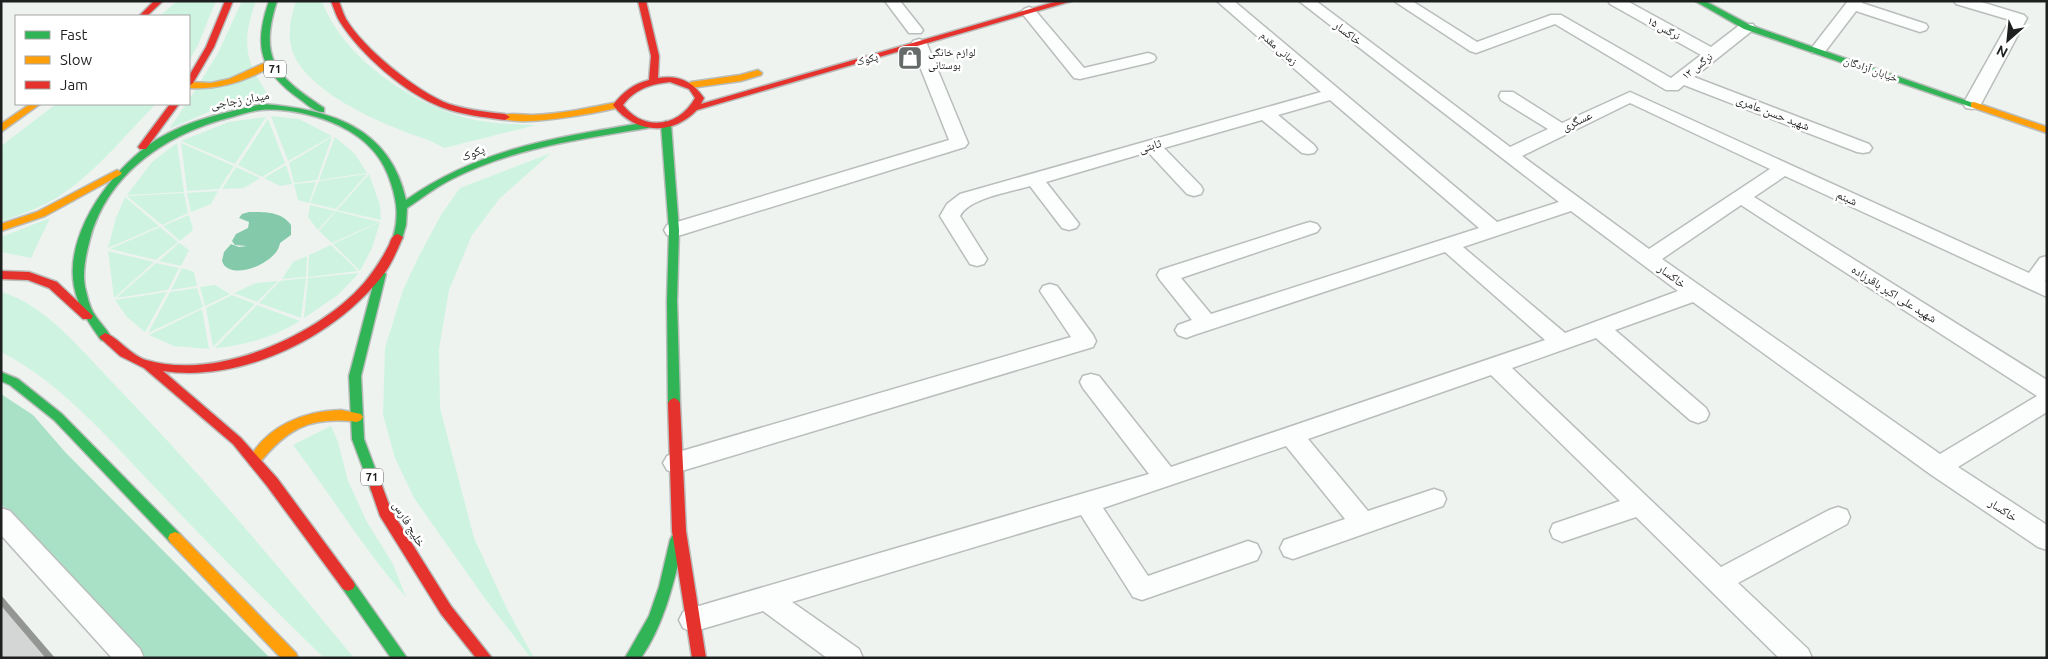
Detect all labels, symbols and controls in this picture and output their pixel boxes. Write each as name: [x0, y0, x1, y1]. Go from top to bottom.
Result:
street label: نرگس ۱۵: [1645, 14, 1682, 43]
legend: [15, 15, 190, 105]
north arrow: [1983, 15, 2033, 65]
street label: خاکسار: [1331, 17, 1365, 47]
text: Fast: [60, 26, 88, 43]
street label: زمانی مقدم: [1257, 29, 1300, 68]
text: N: [1994, 42, 2010, 61]
shop icon: لوازم خانگی بوستانی: [897, 45, 923, 71]
place label: لوازم خانگی بوستانی: [928, 46, 976, 72]
street label: پکوک: [855, 50, 880, 69]
street label: نرگس ۱۳: [1679, 50, 1715, 82]
text: Slow: [60, 51, 93, 68]
street label: خیابان آزادگان: [1842, 54, 1900, 85]
road number: 71: [264, 61, 286, 78]
text: Jam: [60, 76, 88, 93]
street label: میدان زجاجی: [210, 88, 270, 112]
street label: شهید حسن عامری: [1734, 93, 1812, 134]
street label: عسگری: [1560, 108, 1594, 134]
street label: ثابتی: [1137, 136, 1164, 156]
street label: پکوک: [459, 142, 487, 164]
street label: شبنم: [1834, 187, 1860, 210]
street label: خاکسار: [1655, 261, 1689, 290]
street label: شهید علی اکبر باقرزاده: [1849, 262, 1939, 326]
road number: 71: [361, 468, 383, 486]
street label: خاکسار: [1986, 495, 2020, 524]
street label: خلیج فارس: [390, 499, 428, 550]

